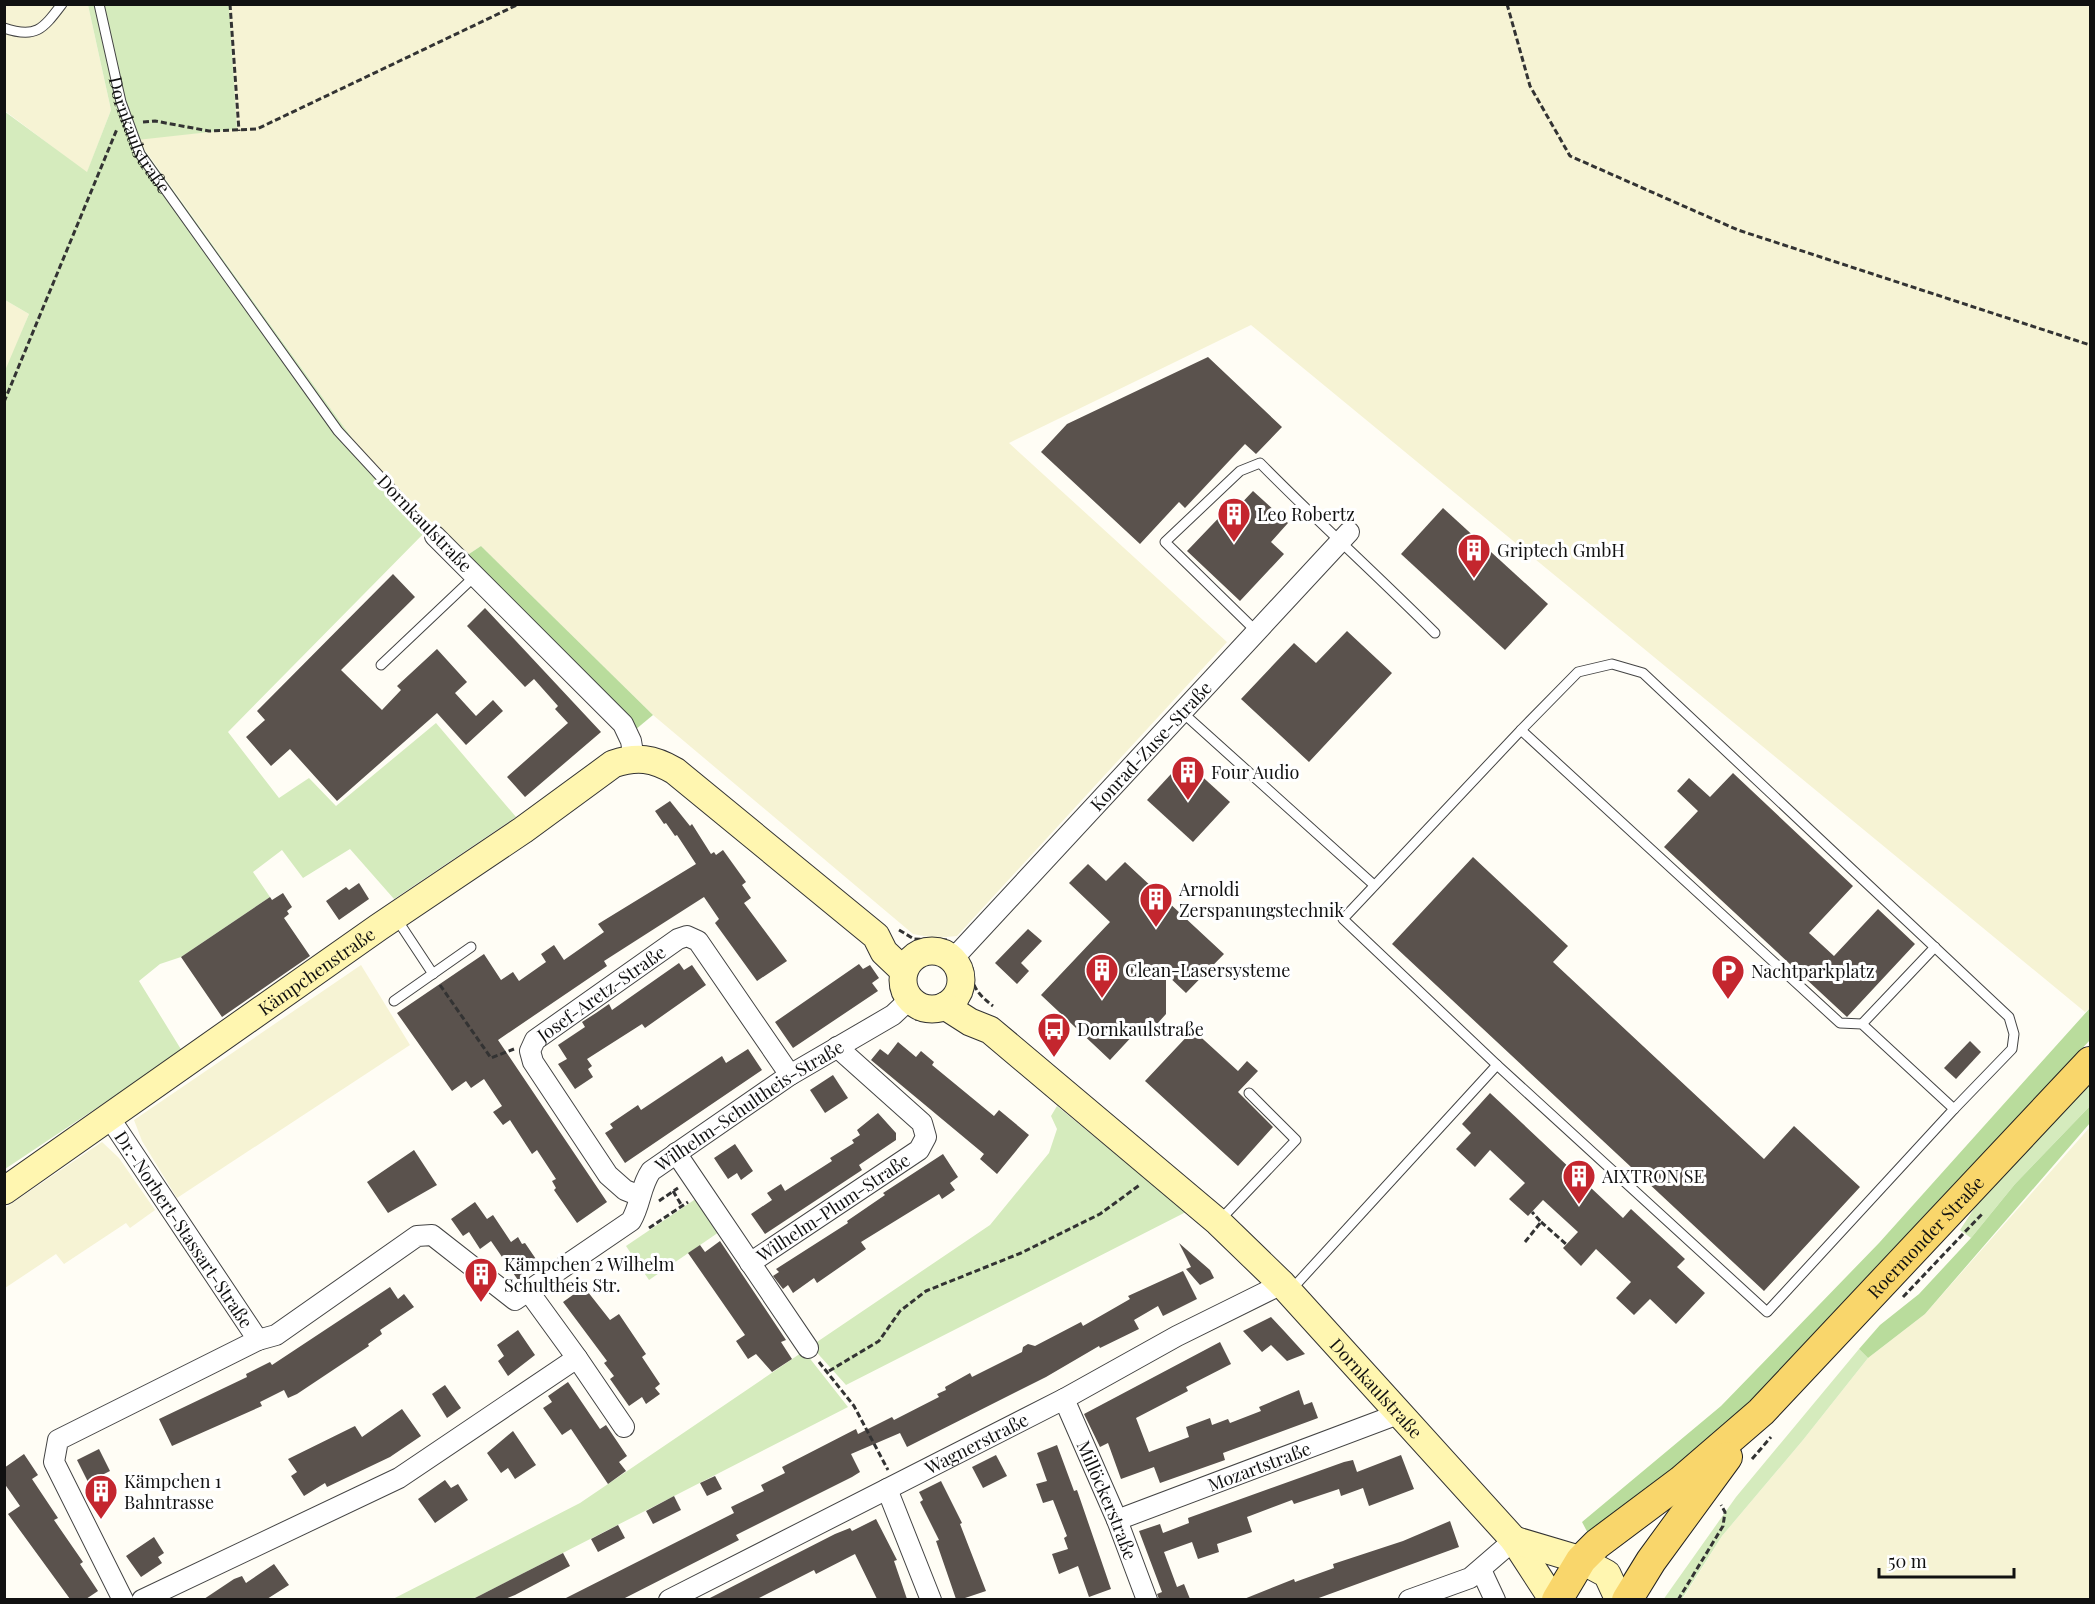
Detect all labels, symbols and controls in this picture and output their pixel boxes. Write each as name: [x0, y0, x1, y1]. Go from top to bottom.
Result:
street label: Dornkaulstraße: [104, 74, 176, 198]
street label: Dornkaulstraße: [372, 469, 478, 577]
building icon: Leo Robertz: [1216, 496, 1252, 543]
place label: Leo Robertz: [1257, 502, 1355, 526]
building icon: Griptech GmbH: [1456, 532, 1492, 579]
place label: Griptech GmbH: [1497, 538, 1625, 562]
street label: Konrad-Zuse-Straße: [1084, 676, 1217, 816]
building icon: Four Audio: [1170, 754, 1206, 801]
place label: Four Audio: [1211, 760, 1300, 784]
place label: Arnoldi Zerspanungstechnik: [1178, 877, 1344, 922]
building icon: Arnoldi Zerspanungstechnik: [1138, 881, 1174, 928]
street label: Kämpchenstraße: [253, 922, 379, 1020]
street label: Josef-Aretz-Straße: [532, 940, 670, 1047]
building icon: Clean-Lasersysteme: [1084, 952, 1120, 999]
parking icon: Nachtparkplatz: [1710, 953, 1746, 1000]
place label: Clean-Lasersysteme: [1125, 958, 1290, 982]
place label: Nachtparkplatz: [1751, 959, 1874, 983]
bus stop icon: Dornkaulstraße: [1036, 1011, 1072, 1058]
place label: Dornkaulstraße: [1077, 1017, 1204, 1041]
street label: Wilhelm-Schultheis-Straße: [649, 1034, 848, 1177]
street label: Dr.-Norbert-Stassart-Straße: [109, 1126, 259, 1333]
street label: Wilhelm-Plum-Straße: [751, 1148, 914, 1268]
building icon: AIXTRON SE: [1561, 1158, 1597, 1205]
place label: AIXTRON SE: [1601, 1164, 1704, 1188]
street label: Roermonder Straße: [1862, 1171, 1989, 1303]
place label: Kämpchen 2 Wilhelm Schultheis Str.: [504, 1252, 674, 1297]
building icon: Kämpchen 2 Wilhelm Schultheis Str.: [463, 1256, 499, 1303]
street label: Dornkaulstraße: [1325, 1333, 1428, 1443]
street label: Wagnerstraße: [920, 1407, 1032, 1480]
street label: Mozartstraße: [1204, 1436, 1314, 1497]
street label: Millöckerstraße: [1072, 1437, 1143, 1563]
place label: Kämpchen 1 Bahntrasse: [124, 1469, 222, 1514]
building icon: Kämpchen 1 Bahntrasse: [83, 1473, 119, 1520]
scale bar: [1879, 1541, 2014, 1579]
text: 50 m: [1888, 1549, 1927, 1573]

